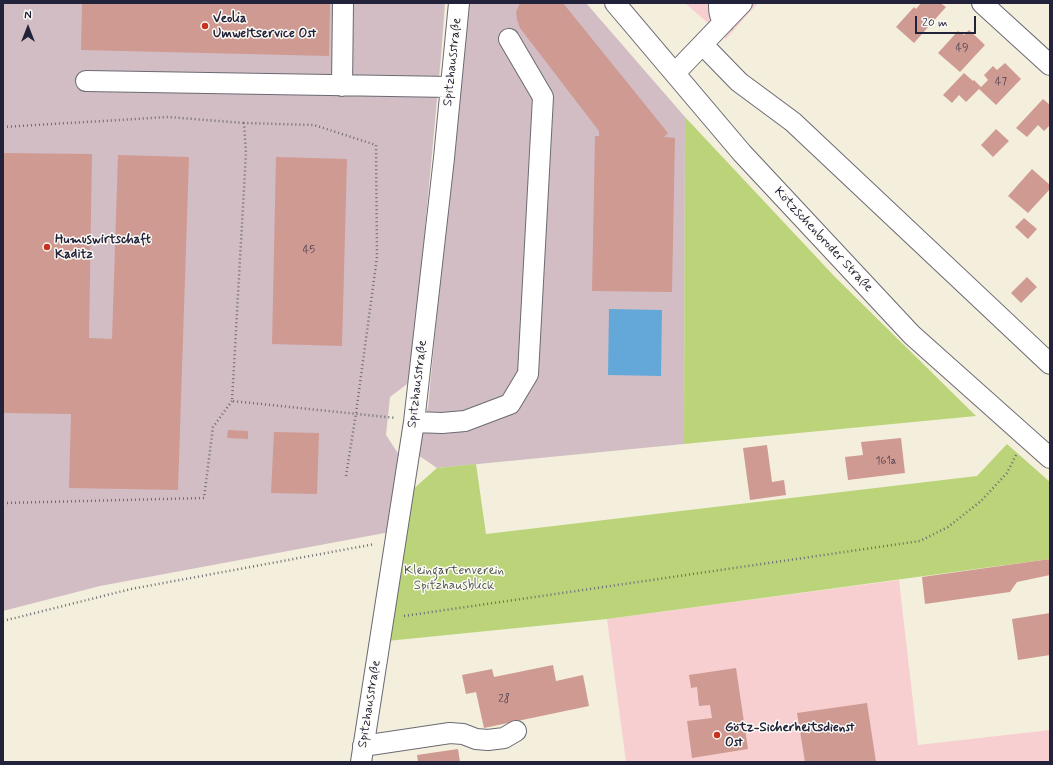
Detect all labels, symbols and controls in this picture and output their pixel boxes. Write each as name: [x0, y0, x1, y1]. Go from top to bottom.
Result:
north arrow: [8, 8, 48, 48]
scale bar: [917, 8, 978, 34]
text: N: [24, 9, 32, 23]
place label: Veolia Umweltservice Ost: [213, 11, 316, 42]
text: 20 m: [922, 15, 948, 31]
street label: Spitzhausstraße: [441, 17, 465, 107]
marker: Veolia Umweltservice Ost: [200, 21, 210, 31]
house number: 49: [956, 42, 968, 56]
house number: 47: [995, 76, 1007, 90]
street label: Kötzschenbroder Straße: [770, 184, 876, 296]
place label: Humuswirtschaft Kaditz: [55, 232, 151, 263]
marker: Humuswirtschaft Kaditz: [42, 242, 52, 252]
house number: 45: [303, 244, 315, 258]
street label: Spitzhausstraße: [405, 339, 431, 429]
house number: 161a: [876, 455, 896, 469]
park label: Kleingartenverein Spitzhausblick: [404, 563, 504, 594]
street label: Spitzhausstraße: [355, 659, 385, 749]
house number: 28: [498, 693, 510, 707]
place label: Götz-Sicherheitsdienst Ost: [725, 720, 854, 751]
marker: Götz-Sicherheitsdienst Ost: [712, 730, 722, 740]

